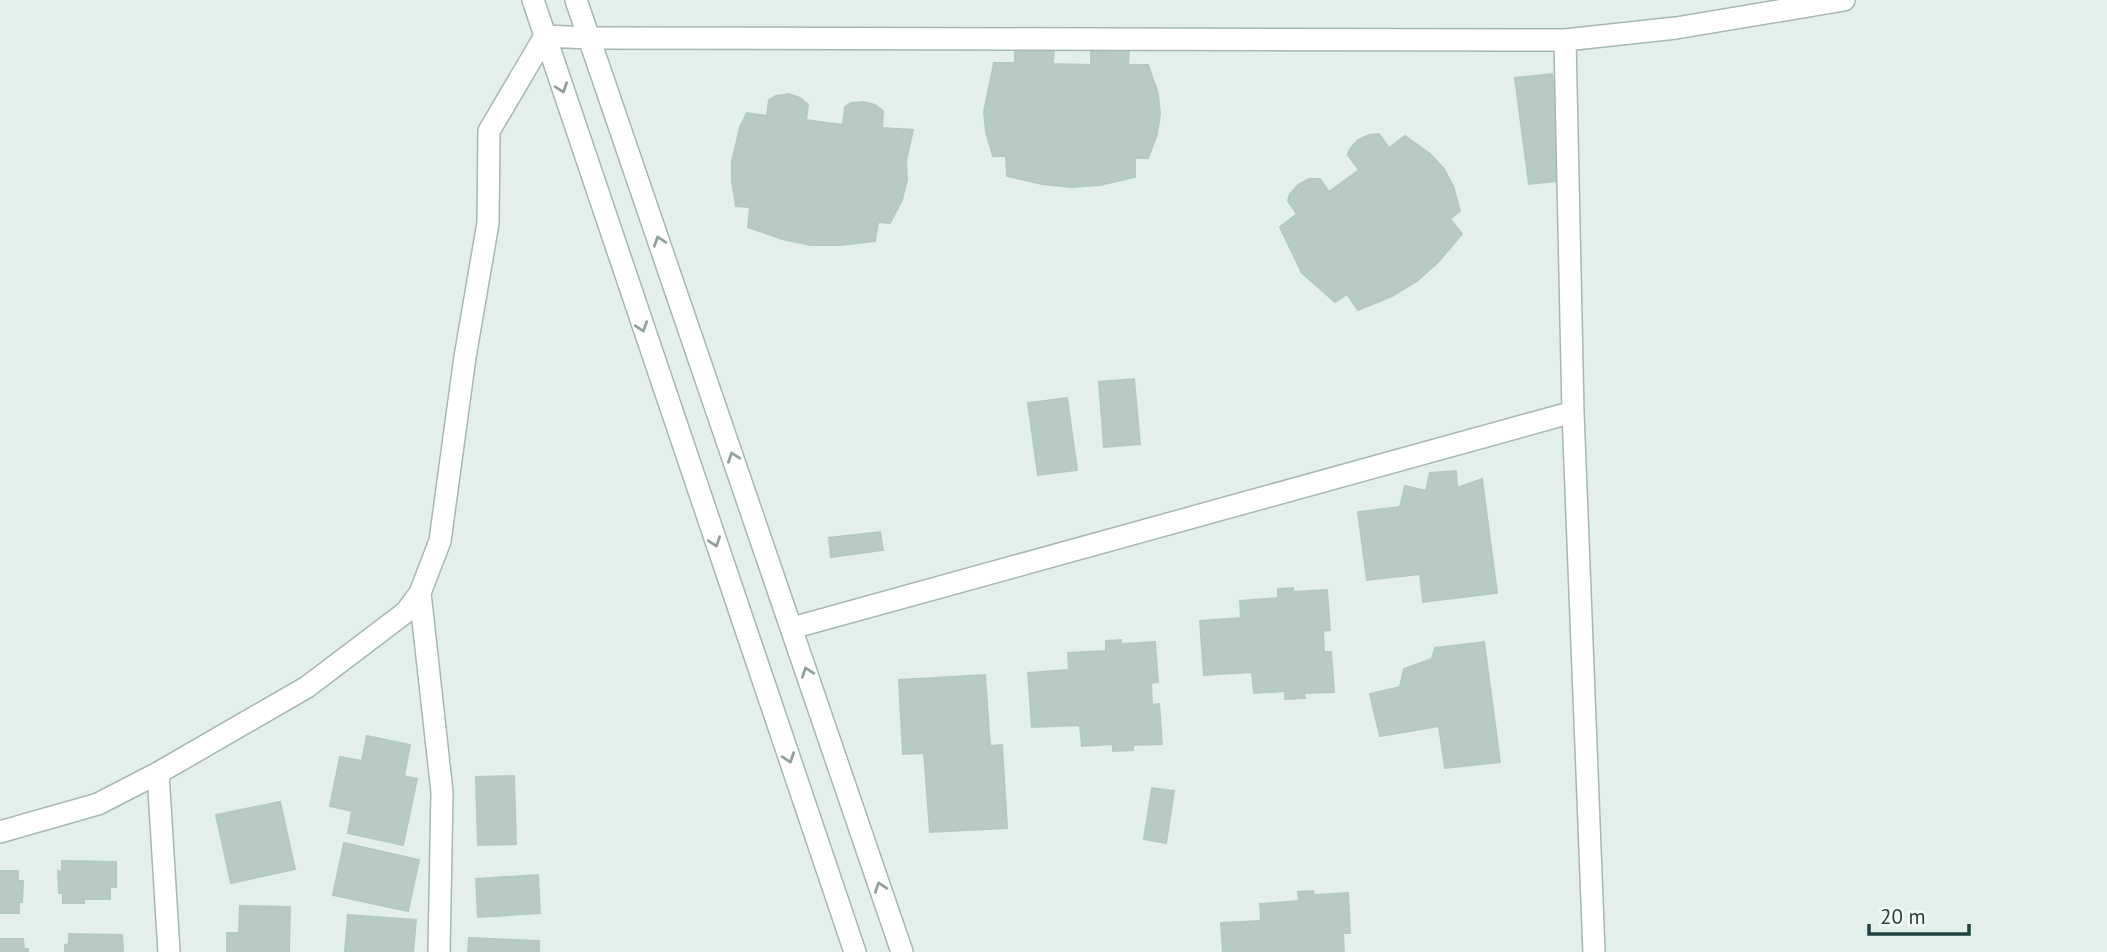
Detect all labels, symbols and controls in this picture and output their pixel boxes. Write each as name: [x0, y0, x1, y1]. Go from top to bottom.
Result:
one-way arrow: [554, 81, 568, 94]
one-way arrow: [653, 236, 667, 248]
one-way arrow: [634, 320, 648, 332]
one-way arrow: [727, 451, 741, 463]
one-way arrow: [707, 536, 721, 548]
one-way arrow: [801, 666, 815, 678]
one-way arrow: [781, 751, 795, 763]
one-way arrow: [874, 882, 888, 894]
scale bar: [1869, 892, 1969, 936]
text: 20 m: [1880, 903, 1926, 930]

